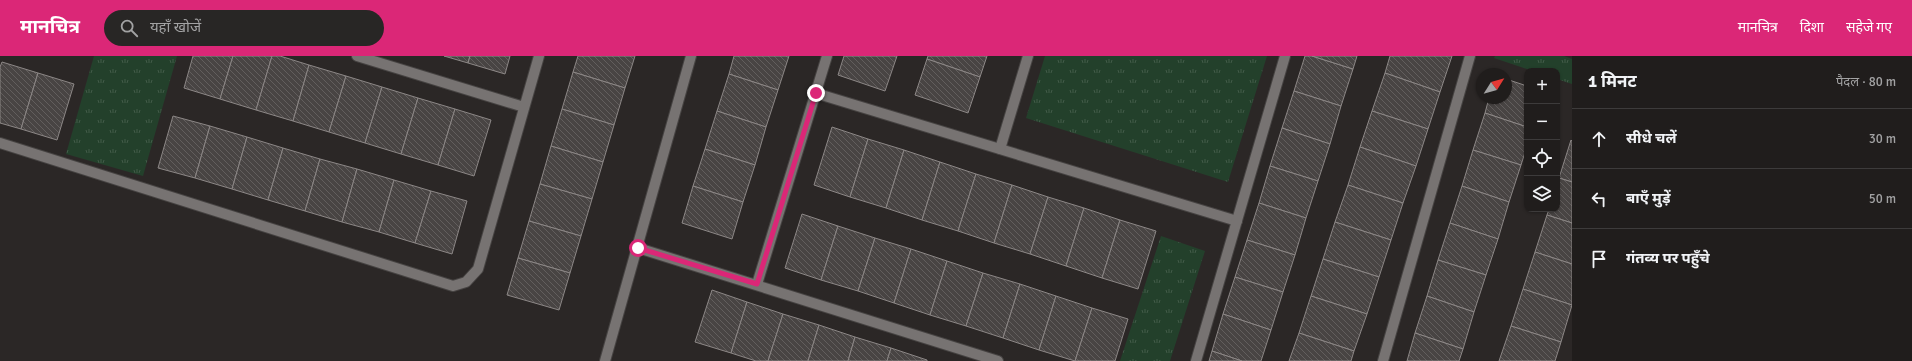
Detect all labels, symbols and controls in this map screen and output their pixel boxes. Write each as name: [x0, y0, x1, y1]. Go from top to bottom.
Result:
search box: [104, 10, 384, 46]
text: मानचित्र: [20, 15, 80, 39]
icon: search: [118, 17, 140, 39]
text: यहाँ खोजें: [150, 18, 201, 36]
text: मानचित्र: [1738, 19, 1778, 36]
text: दिशा: [1800, 19, 1824, 36]
text: सहेजे गए: [1846, 19, 1892, 36]
north arrow: [1476, 68, 1512, 104]
map controls: [1524, 68, 1560, 212]
button: +: [1524, 68, 1560, 104]
text: 1 मिनट: [1588, 71, 1637, 92]
text: पैदल · 80 m: [1836, 74, 1896, 90]
route end: [807, 84, 825, 102]
button: −: [1524, 104, 1560, 140]
icon: ahead: [1588, 128, 1610, 150]
text: सीधे चलें: [1626, 129, 1677, 147]
text: 30 m: [1869, 131, 1896, 147]
button: locate: [1524, 140, 1560, 176]
button: layers: [1524, 176, 1560, 212]
icon: left: [1588, 188, 1610, 210]
text: बाएँ मुड़ें: [1626, 189, 1670, 207]
text: 50 m: [1869, 191, 1896, 207]
route start: [629, 239, 647, 257]
icon: arrive: [1588, 248, 1610, 270]
text: गंतव्य पर पहुँचे: [1626, 249, 1710, 267]

